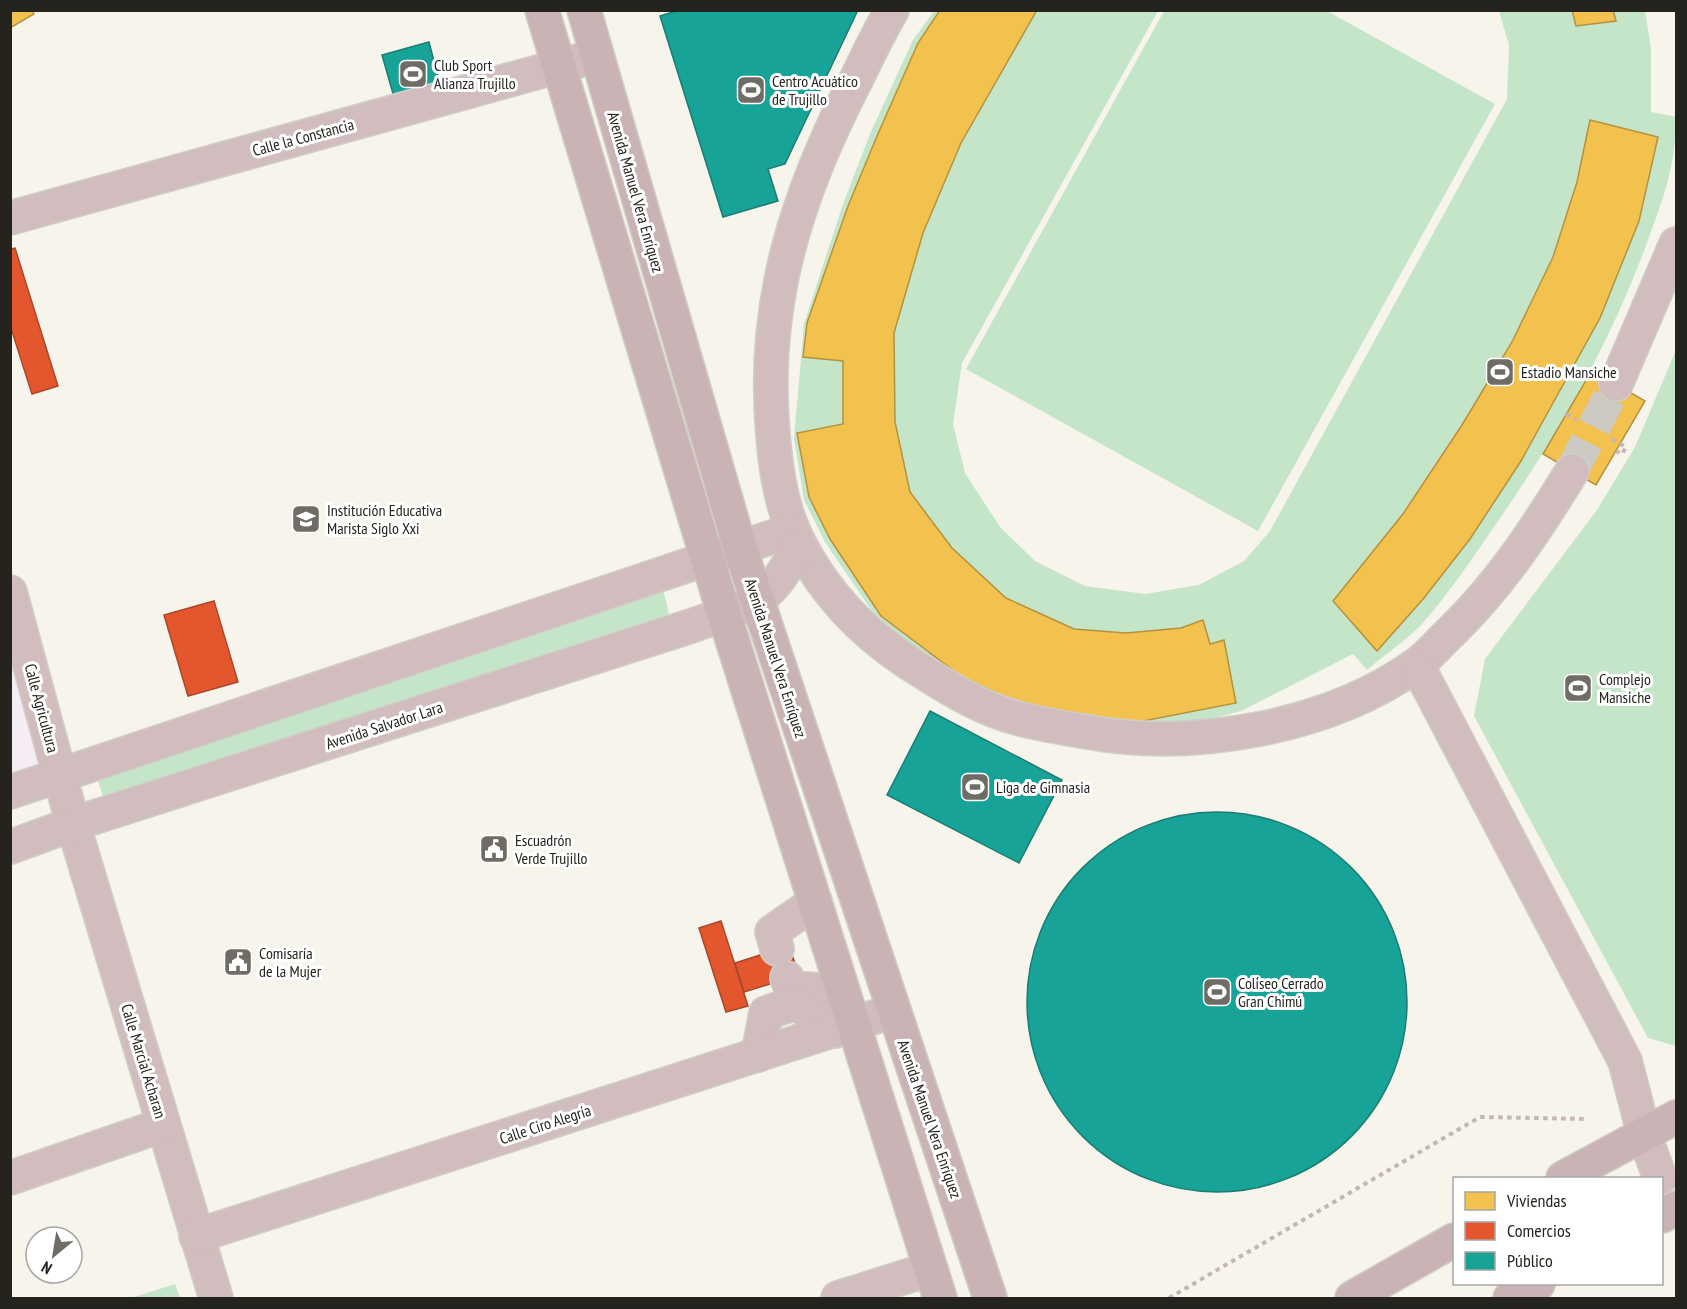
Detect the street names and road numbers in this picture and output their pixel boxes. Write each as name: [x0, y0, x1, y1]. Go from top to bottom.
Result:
street label: Avenida Manuel Vera Enríquez: [603, 109, 669, 275]
street label: Calle la Constancia: [250, 114, 356, 160]
street label: Avenida Manuel Vera Enríquez: [741, 576, 811, 740]
street label: Calle Agricultura: [21, 661, 63, 755]
street label: Avenida Salvador Lara: [323, 697, 445, 753]
street label: Calle Marcial Acharan: [117, 1001, 171, 1121]
street label: Avenida Manuel Vera Enríquez: [893, 1037, 967, 1201]
street label: Calle Ciro Alegría: [497, 1100, 593, 1148]

